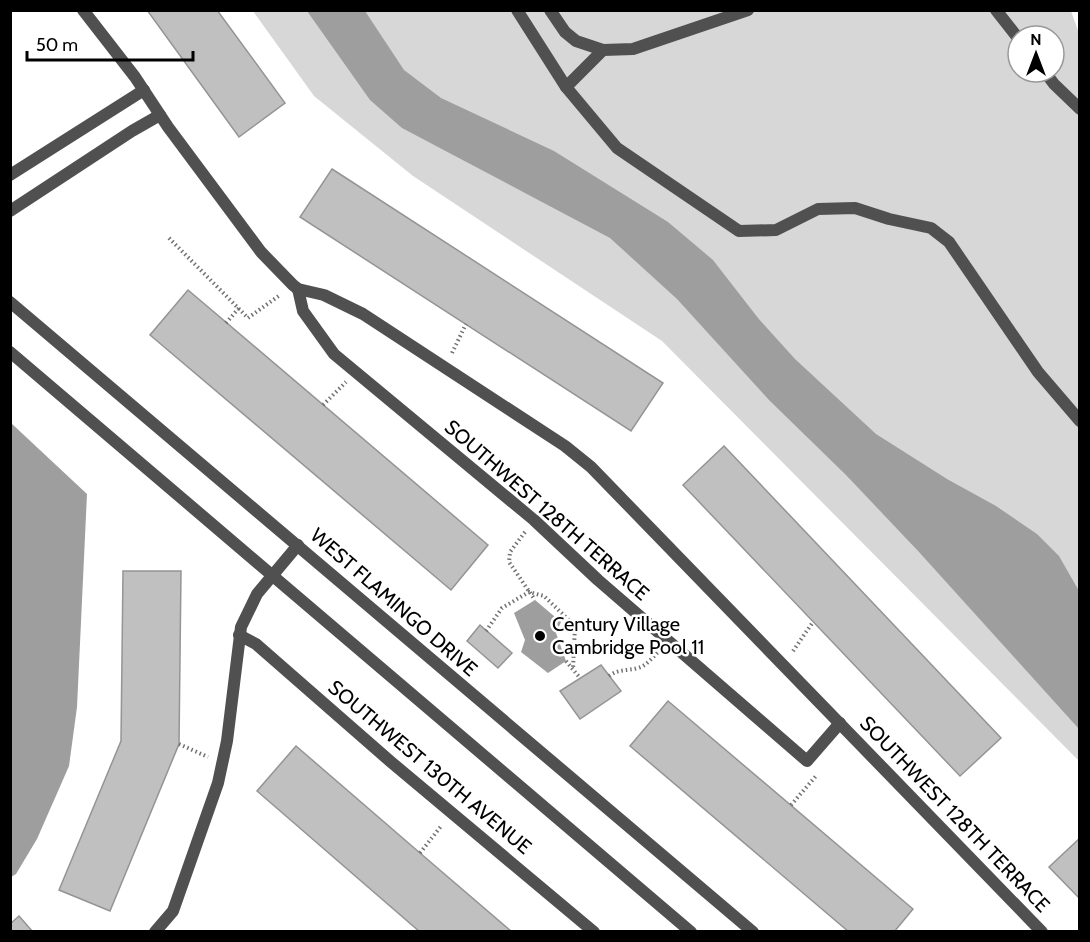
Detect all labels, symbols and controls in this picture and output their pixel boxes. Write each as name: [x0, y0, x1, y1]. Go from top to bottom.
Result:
scale bar: [27, 24, 194, 62]
north arrow: [1006, 24, 1066, 84]
text: N: [1030, 30, 1042, 49]
text: 50 m: [36, 34, 78, 56]
street label: SOUTHWEST 128TH TERRACE: [440, 415, 654, 605]
street label: WEST FLAMINGO DRIVE: [306, 523, 482, 681]
place label: Century Village Cambridge Pool 11: [552, 612, 704, 659]
marker: Century Village Cambridge Pool 11: [533, 629, 547, 643]
street label: SOUTHWEST 130TH AVENUE: [324, 675, 536, 859]
street label: SOUTHWEST 128TH TERRACE: [855, 711, 1055, 917]

